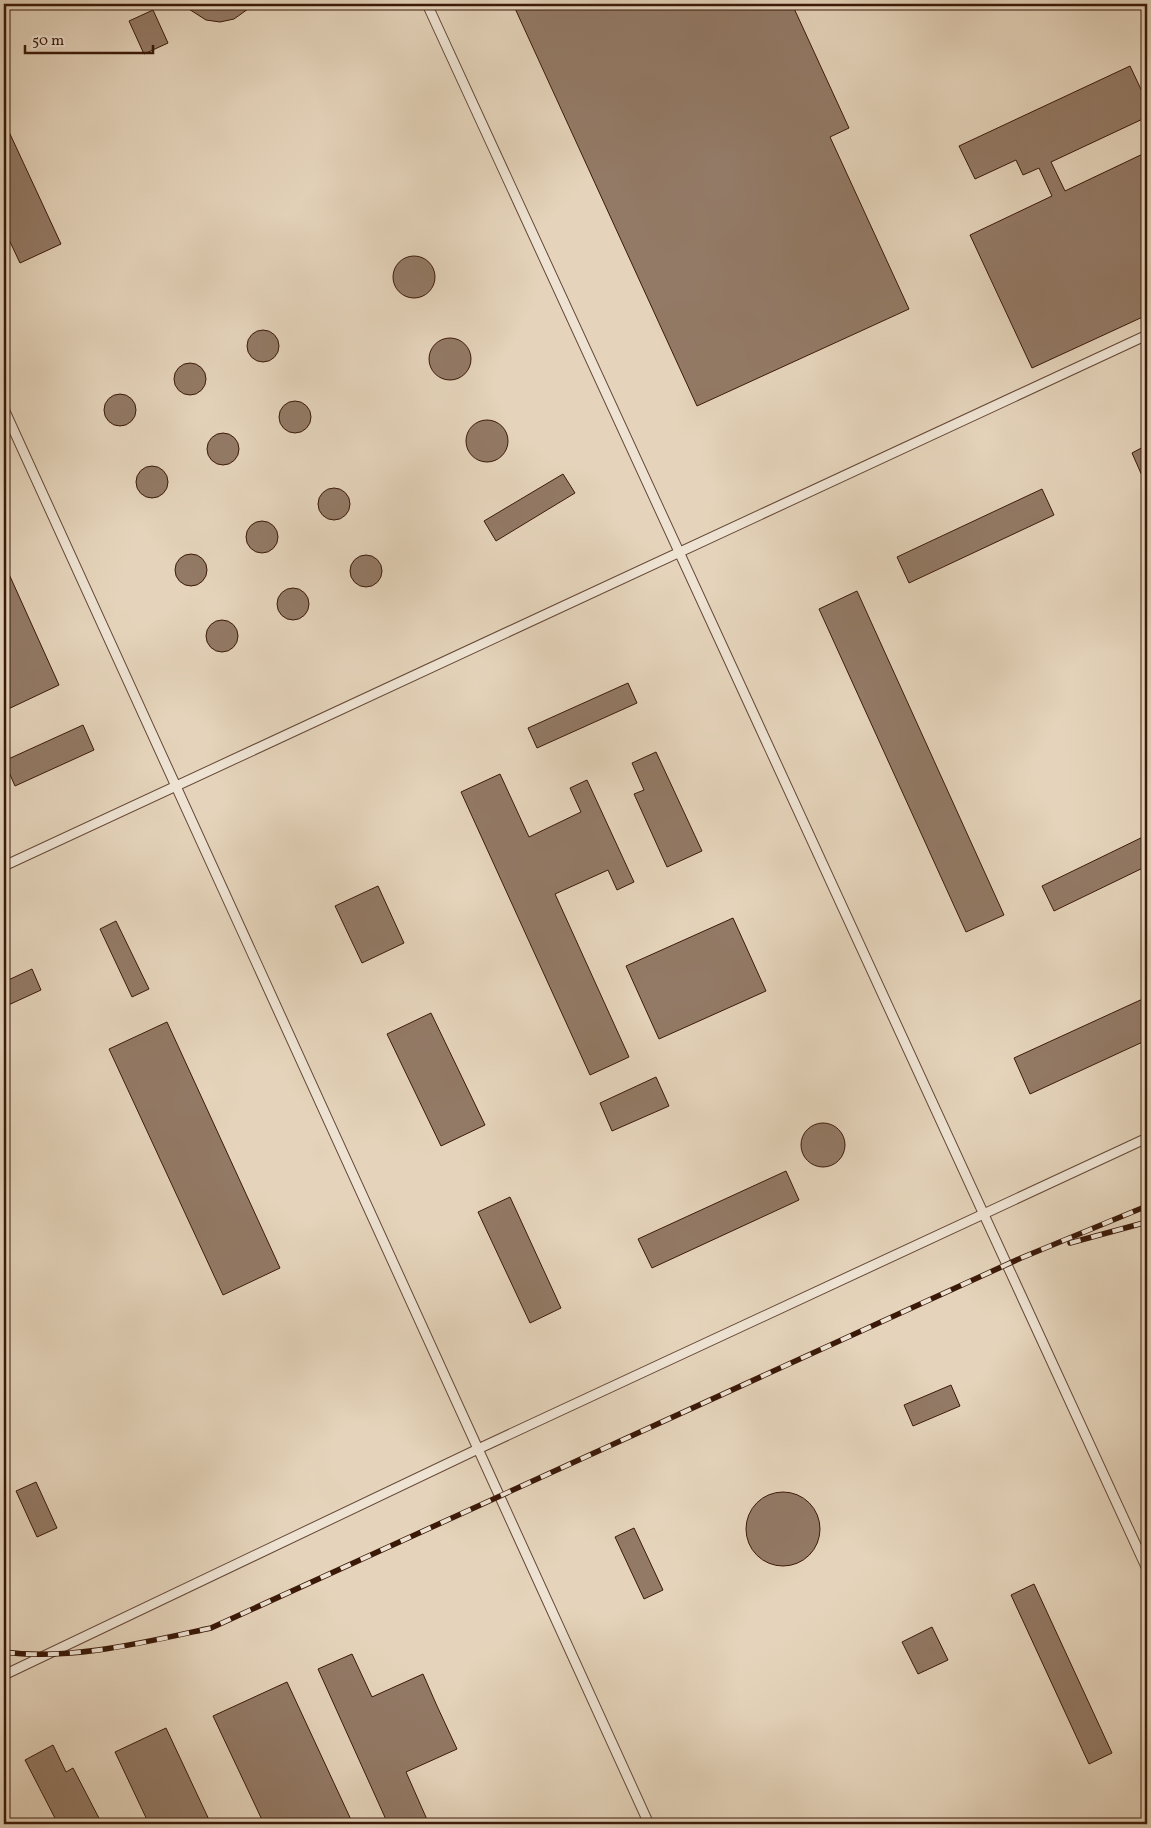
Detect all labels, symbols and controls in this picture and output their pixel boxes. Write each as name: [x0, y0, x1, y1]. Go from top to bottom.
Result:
scale bar: [25, 22, 152, 54]
text: 50 m: [32, 31, 64, 52]

